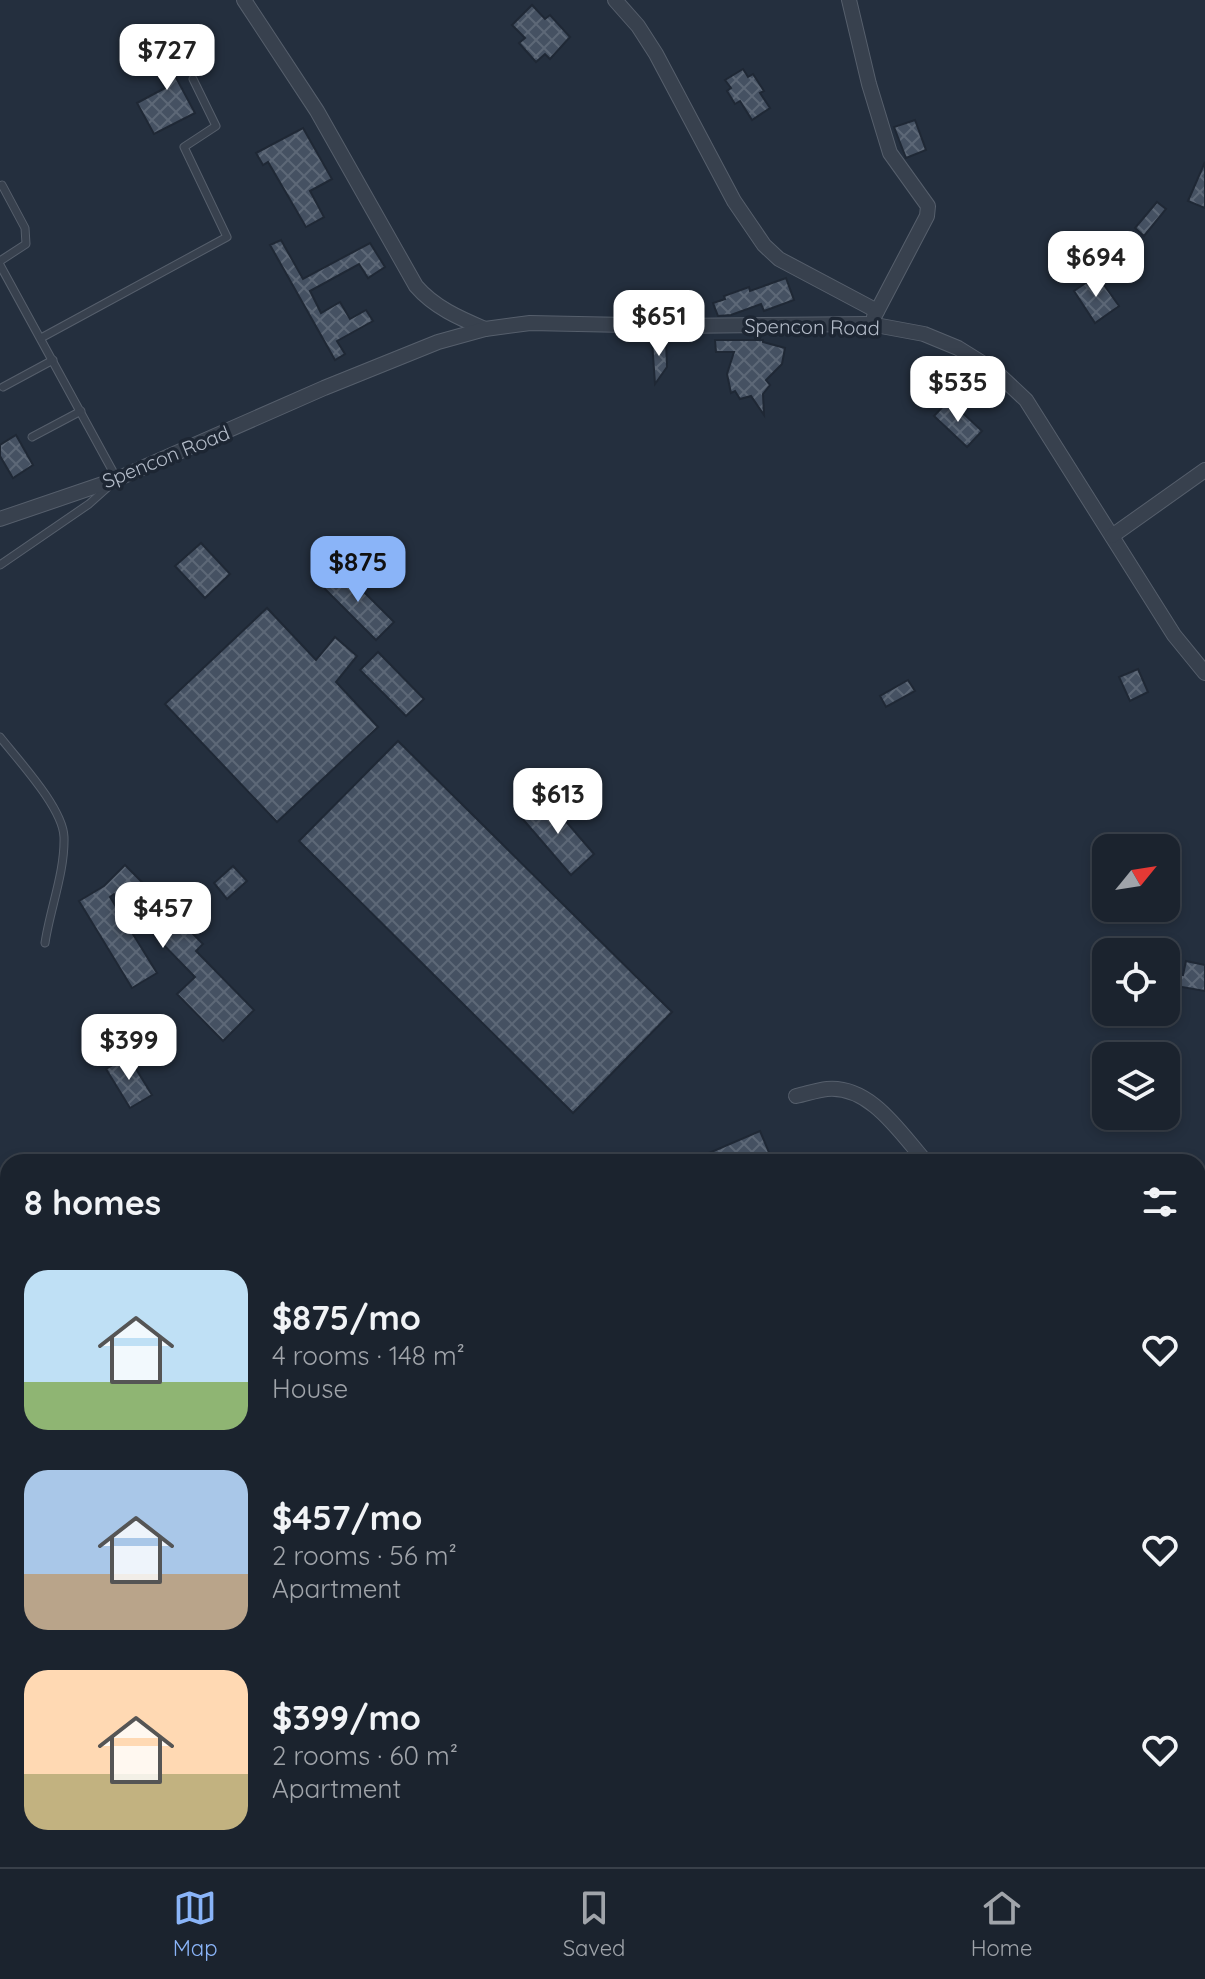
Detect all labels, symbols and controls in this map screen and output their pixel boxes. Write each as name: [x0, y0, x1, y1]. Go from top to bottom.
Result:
pin: $727: [120, 24, 214, 92]
text: $727: [138, 33, 196, 66]
pin: $694: [1049, 231, 1143, 299]
text: $694: [1066, 240, 1126, 273]
pin: $651: [612, 290, 706, 358]
text: $651: [632, 299, 687, 332]
street label: Spencon Road: [744, 313, 880, 340]
pin: $535: [911, 356, 1005, 424]
text: $535: [928, 365, 988, 398]
street label: Spencon Road: [98, 420, 233, 493]
pin: $875: [311, 536, 405, 604]
text: $875: [328, 545, 388, 578]
pin: $613: [511, 768, 605, 836]
text: $613: [531, 777, 585, 810]
north arrow: [1092, 834, 1180, 922]
map controls: [1092, 834, 1180, 1130]
pin: $457: [116, 882, 210, 950]
text: $457: [133, 891, 193, 924]
button: locate: [1092, 938, 1180, 1026]
pin: $399: [82, 1014, 176, 1082]
text: $399: [99, 1023, 159, 1056]
button: layers: [1092, 1042, 1180, 1130]
icon: filters: [1138, 1180, 1182, 1224]
text: 8 homes: [24, 1181, 161, 1224]
text: $875/mo: [272, 1296, 421, 1339]
icon: home: [88, 1302, 184, 1398]
icon: heart: [1138, 1328, 1182, 1372]
text: 4 rooms · 148 m²: [272, 1339, 465, 1372]
text: House: [272, 1372, 348, 1405]
text: $457/mo: [272, 1496, 422, 1539]
icon: home: [88, 1502, 184, 1598]
icon: heart: [1138, 1528, 1182, 1572]
text: 2 rooms · 56 m²: [272, 1539, 457, 1572]
text: Apartment: [272, 1572, 401, 1605]
text: $399/mo: [272, 1696, 421, 1739]
icon: home: [88, 1702, 184, 1798]
icon: heart: [1138, 1728, 1182, 1772]
text: 2 rooms · 60 m²: [272, 1739, 458, 1772]
text: Apartment: [272, 1772, 401, 1805]
tab: Map: [173, 1886, 217, 1962]
tab: Saved: [563, 1886, 625, 1962]
tab: Home: [971, 1886, 1032, 1962]

